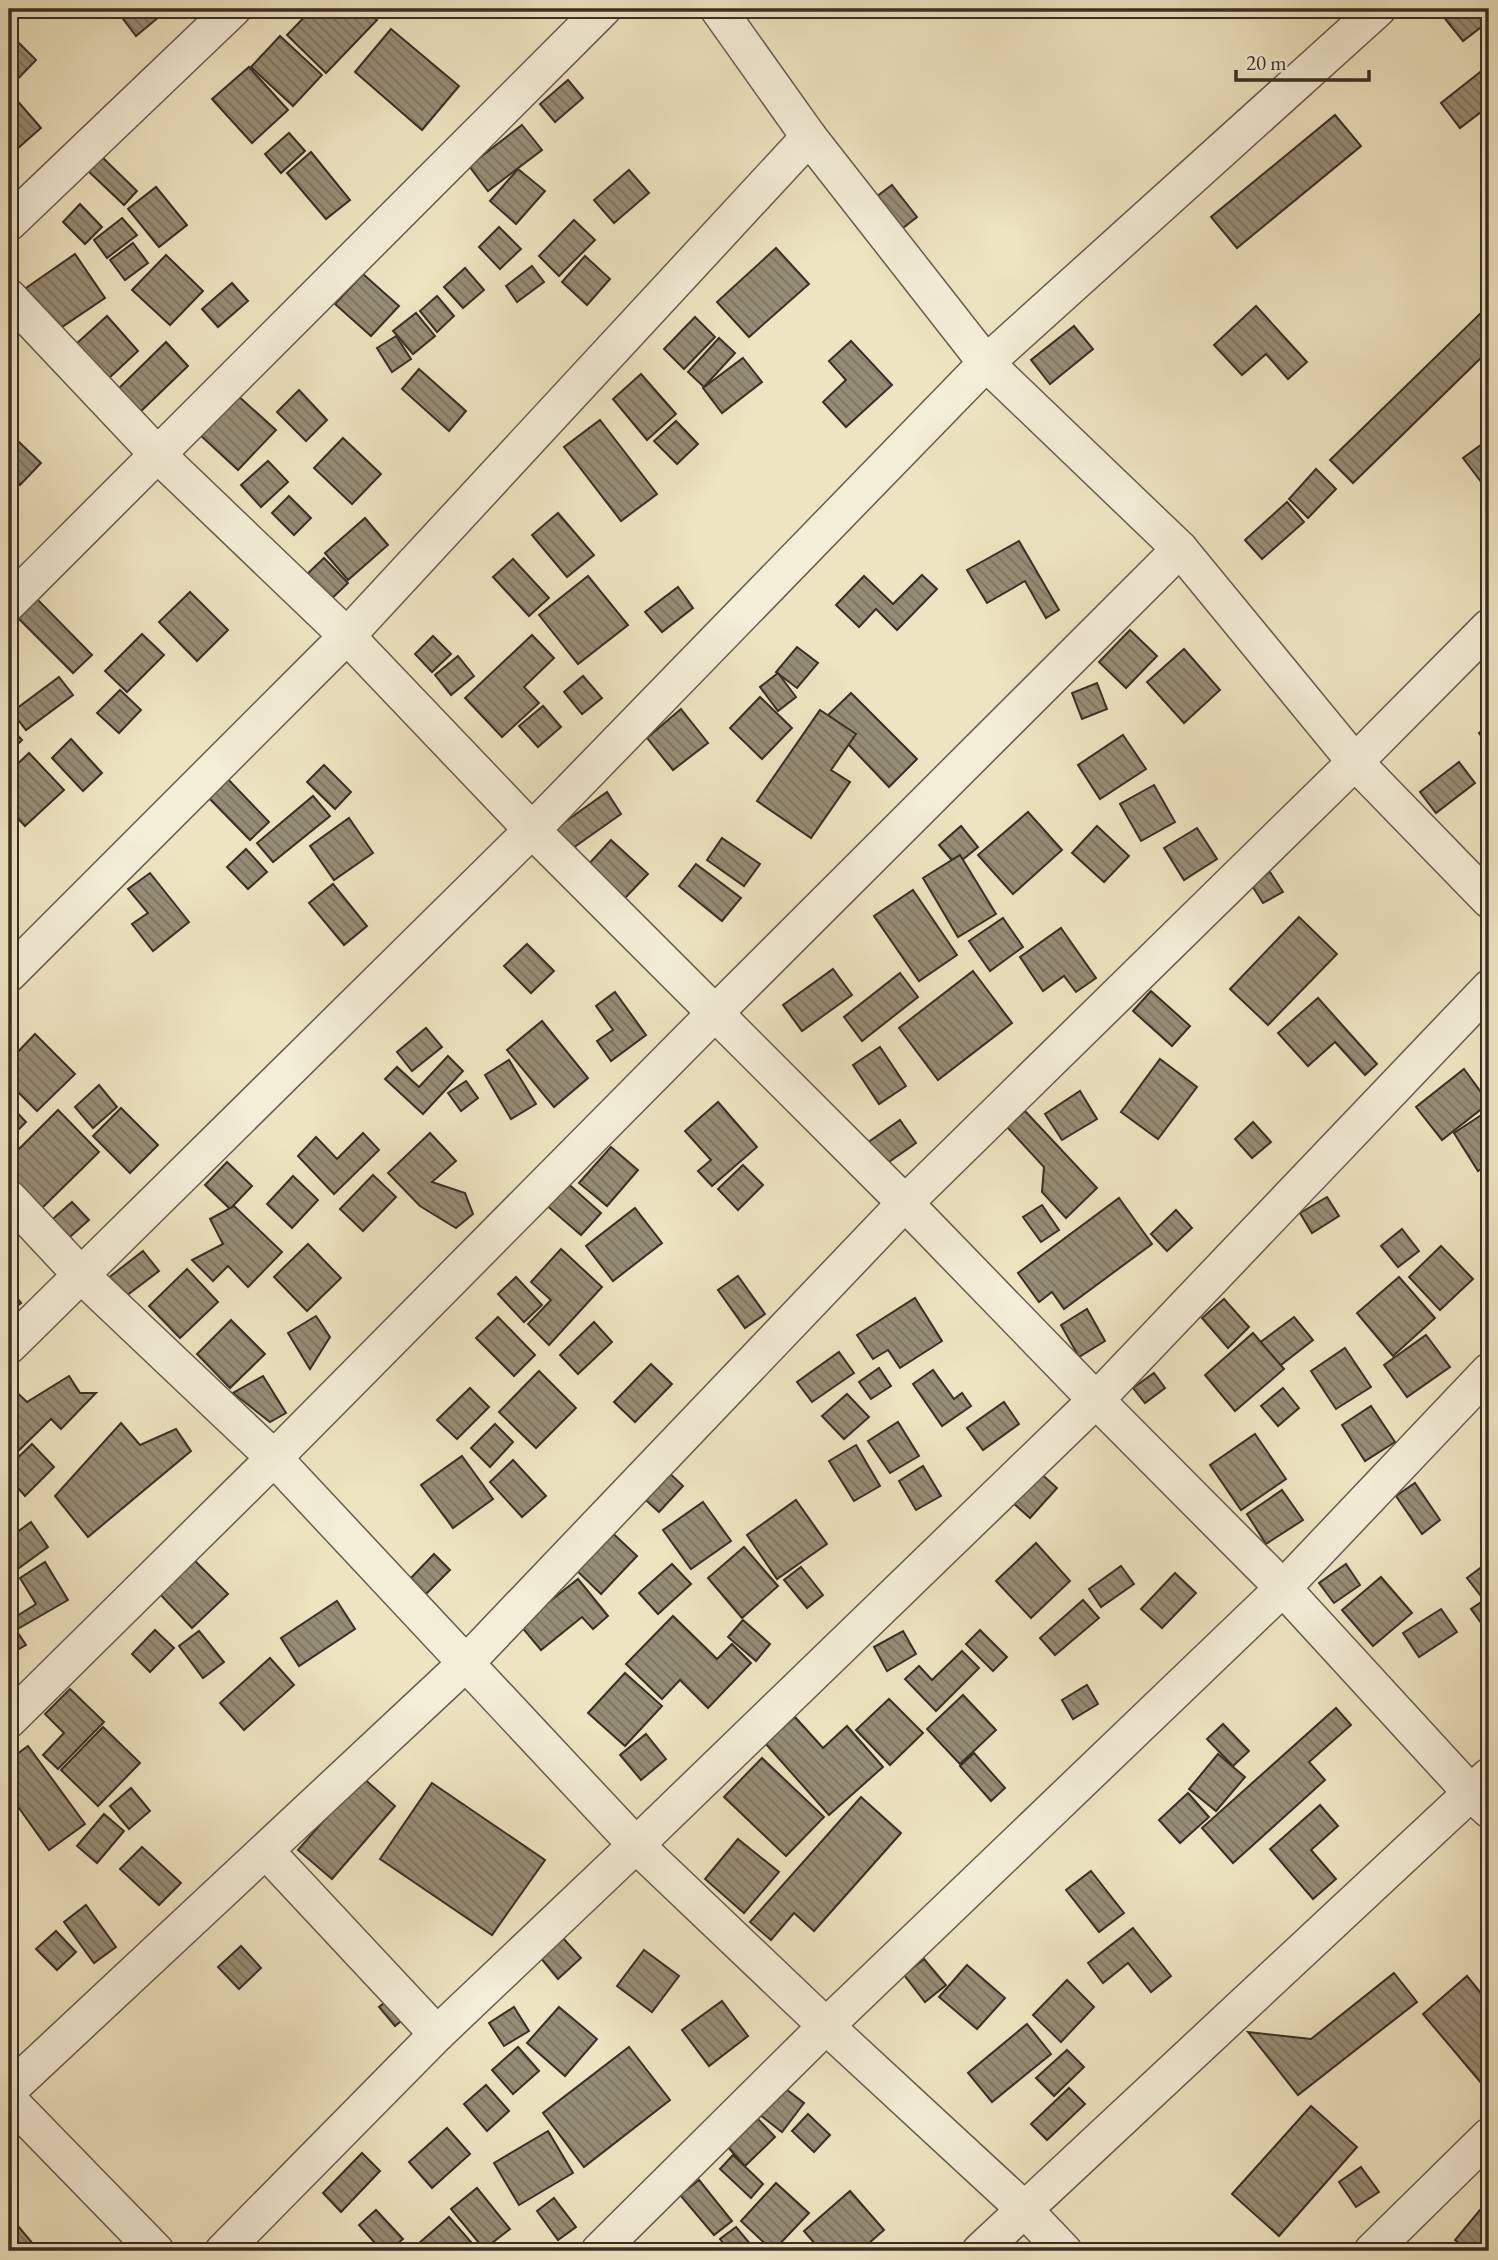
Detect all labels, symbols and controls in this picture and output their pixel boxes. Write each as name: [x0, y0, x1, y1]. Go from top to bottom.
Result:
scale bar: [1236, 38, 1368, 82]
text: 20 m: [1246, 49, 1287, 76]

